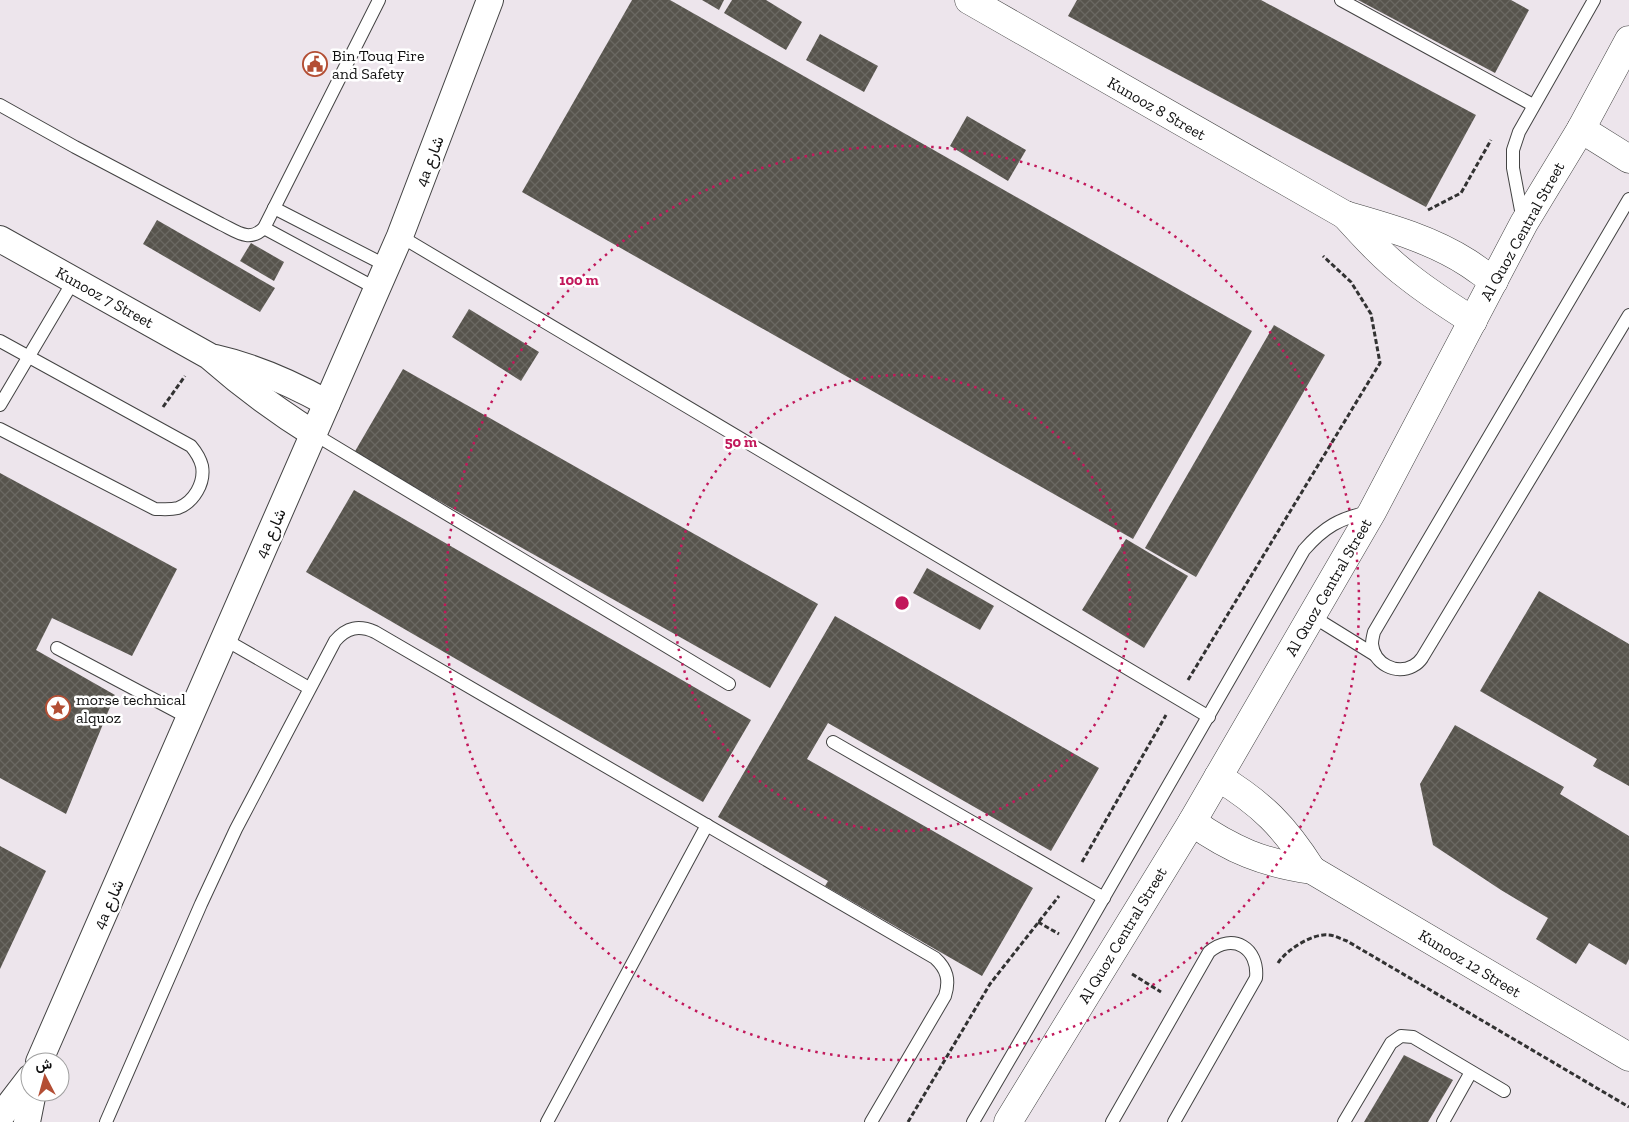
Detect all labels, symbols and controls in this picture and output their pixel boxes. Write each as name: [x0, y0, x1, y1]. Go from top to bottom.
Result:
place label: Bin Touq Fire and Safety: [332, 46, 425, 83]
public building icon: Bin Touq Fire and Safety: [302, 51, 328, 77]
street label: Kunooz 8 Street: [1104, 73, 1209, 144]
street label: 4a شارع: [411, 133, 450, 190]
street label: Al Quoz Central Street: [1476, 158, 1569, 304]
street label: Kunooz 7 Street: [52, 263, 157, 332]
text: 100 m: [559, 271, 599, 289]
text: 50 m: [725, 433, 757, 451]
street label: 4a شارع: [251, 506, 292, 562]
street label: Al Quoz Central Street: [1281, 515, 1376, 659]
centre of rings: [893, 594, 911, 612]
place label: morse technical alquoz: [76, 690, 186, 727]
place icon: morse technical alquoz: [45, 695, 71, 721]
street label: Al Quoz Central Street: [1074, 864, 1171, 1007]
street label: 4a شارع: [89, 877, 130, 933]
street label: Kunooz 12 Street: [1415, 925, 1524, 1001]
north arrow: [20, 1052, 70, 1102]
text: ش: [34, 1055, 53, 1074]

